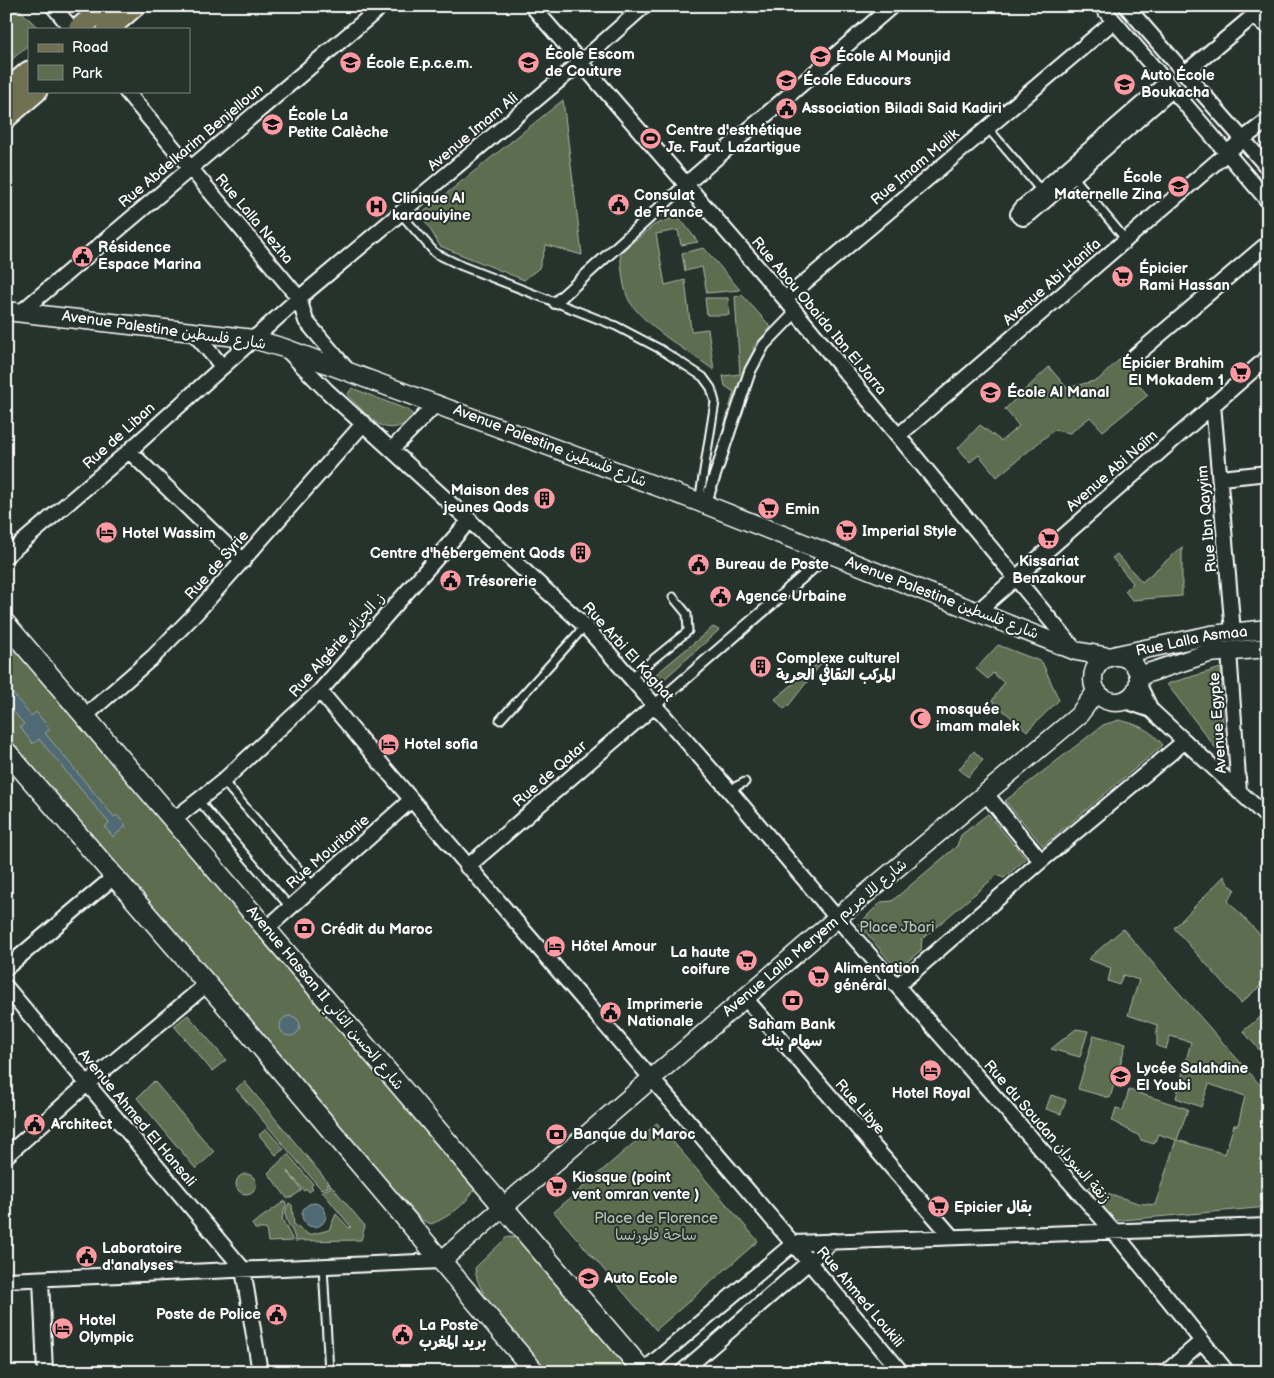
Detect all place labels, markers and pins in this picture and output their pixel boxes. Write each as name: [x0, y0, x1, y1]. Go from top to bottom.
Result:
place label: École Escom de Couture: [545, 44, 635, 81]
school or university icon: École Al Mounjid: [808, 44, 832, 68]
place label: École Al Mounjid: [836, 46, 951, 66]
school or university icon: École E.p.c.e.m.: [338, 51, 362, 75]
school or university icon: École Escom de Couture: [517, 51, 541, 75]
place label: École E.p.c.e.m.: [366, 53, 473, 73]
place label: Auto École Boukacha: [1140, 65, 1215, 102]
school or university icon: École Educours: [775, 68, 799, 92]
place label: École Educours: [803, 70, 911, 90]
school or university icon: Auto École Boukacha: [1113, 72, 1137, 96]
public building icon: Association Biladi Said Kadiri: [774, 96, 798, 120]
place label: Association Biladi Said Kadiri: [801, 99, 1002, 118]
place label: École La Petite Calèche: [288, 105, 389, 142]
school or university icon: École La Petite Calèche: [260, 112, 284, 136]
place label: Centre d'esthétique Je. Faut. Lazartigue: [666, 121, 802, 157]
sports icon: Centre d'esthétique Je. Faut. Lazartigue: [638, 127, 662, 151]
place label: École Maternelle Zina: [1054, 167, 1162, 204]
school or university icon: École Maternelle Zina: [1166, 174, 1190, 198]
place label: Consulat de France: [634, 186, 703, 222]
place label: Clinique Al karaouiyine: [392, 189, 471, 225]
public building icon: Consulat de France: [606, 192, 630, 216]
hospital icon: Clinique Al karaouiyine: [364, 195, 388, 219]
place label: Résidence Espace Marina: [98, 238, 201, 274]
public building icon: Résidence Espace Marina: [70, 244, 94, 268]
place label: Épicier Rami Hassan: [1139, 258, 1230, 295]
supermarket icon: Épicier Rami Hassan: [1111, 265, 1135, 289]
place label: Épicier Brahim El Mokadem 1: [1122, 353, 1224, 390]
supermarket icon: Épicier Brahim El Mokadem 1: [1228, 360, 1252, 384]
school or university icon: École Al Manal: [979, 380, 1003, 404]
place label: École Al Manal: [1007, 382, 1109, 402]
place label: Maison des jeunes Qods: [442, 481, 529, 517]
building icon: Maison des jeunes Qods: [533, 487, 557, 511]
supermarket icon: Emin: [757, 497, 781, 521]
place label: Emin: [785, 500, 820, 519]
supermarket icon: Imperial Style: [834, 519, 858, 543]
hotel icon: Hotel Wassim: [94, 521, 118, 545]
place label: Imperial Style: [862, 522, 957, 541]
place label: Hotel Wassim: [122, 524, 216, 543]
supermarket icon: Kissariat Benzakour: [1037, 526, 1061, 550]
building icon: Centre d'hébergement Qods: [569, 541, 593, 565]
place label: Centre d'hébergement Qods: [370, 544, 565, 563]
public building icon: Bureau de Poste: [687, 552, 711, 576]
place label: Kissariat Benzakour: [1012, 552, 1087, 588]
place label: Bureau de Poste: [715, 555, 829, 574]
public building icon: Trésorerie: [438, 569, 462, 593]
place label: Trésorerie: [466, 572, 537, 591]
public building icon: Agence Urbaine: [708, 584, 732, 608]
place label: Agence Urbaine: [735, 587, 847, 606]
place label: Complexe culturel المركب الثقافي الحرية: [776, 649, 900, 686]
building icon: Complexe culturel المركب الثقافي الحرية: [748, 655, 772, 679]
place label: mosquée imam malek: [936, 700, 1020, 736]
mosque icon: mosquée imam malek: [908, 706, 932, 730]
hotel icon: Hotel sofia: [376, 732, 400, 756]
place label: Hotel sofia: [404, 735, 478, 754]
bank icon: Crédit du Maroc: [293, 917, 317, 941]
place label: Crédit du Maroc: [321, 920, 433, 939]
hotel icon: Hôtel Amour: [543, 934, 567, 958]
place label: Hôtel Amour: [571, 937, 658, 956]
place label: La haute coifure: [670, 943, 730, 979]
supermarket icon: La haute coifure: [734, 949, 758, 973]
place label: Alimentation général: [833, 959, 919, 995]
supermarket icon: Alimentation général: [806, 965, 830, 989]
bank icon: Saham Bank سهام بنك: [780, 989, 804, 1013]
place label: Imprimerie Nationale: [627, 995, 703, 1031]
public building icon: Imprimerie Nationale: [599, 1001, 623, 1025]
place label: Saham Bank سهام بنك: [749, 1015, 836, 1052]
hotel icon: Hotel Royal: [919, 1058, 943, 1082]
place label: Lycée Salahdine El Youbi: [1136, 1059, 1249, 1095]
school or university icon: Lycée Salahdine El Youbi: [1108, 1065, 1132, 1089]
place label: Hotel Royal: [892, 1084, 970, 1103]
public building icon: Architect: [23, 1112, 47, 1136]
place label: Architect: [50, 1115, 112, 1134]
bank icon: Banque du Maroc: [545, 1122, 569, 1146]
place label: Banque du Maroc: [573, 1125, 695, 1144]
place label: Kiosque (point vent omran vente ): [571, 1168, 699, 1204]
supermarket icon: Kiosque (point vent omran vente ): [544, 1174, 568, 1198]
supermarket icon: Epicier بقال: [926, 1195, 950, 1219]
place label: Epicier بقال: [954, 1198, 1032, 1217]
place label: Laboratoire d'analyses: [102, 1239, 182, 1275]
public building icon: Laboratoire d'analyses: [74, 1245, 98, 1269]
school or university icon: Auto Ecole: [576, 1266, 600, 1290]
place label: Auto Ecole: [603, 1269, 678, 1288]
public building icon: Poste de Police: [265, 1302, 289, 1326]
place label: Poste de Police: [156, 1305, 261, 1324]
place label: Hotel Olympic: [79, 1311, 134, 1347]
place label: La Poste بريد المغرب: [419, 1316, 486, 1352]
hotel icon: Hotel Olympic: [51, 1317, 75, 1341]
public building icon: La Poste بريد المغرب: [391, 1322, 415, 1346]

